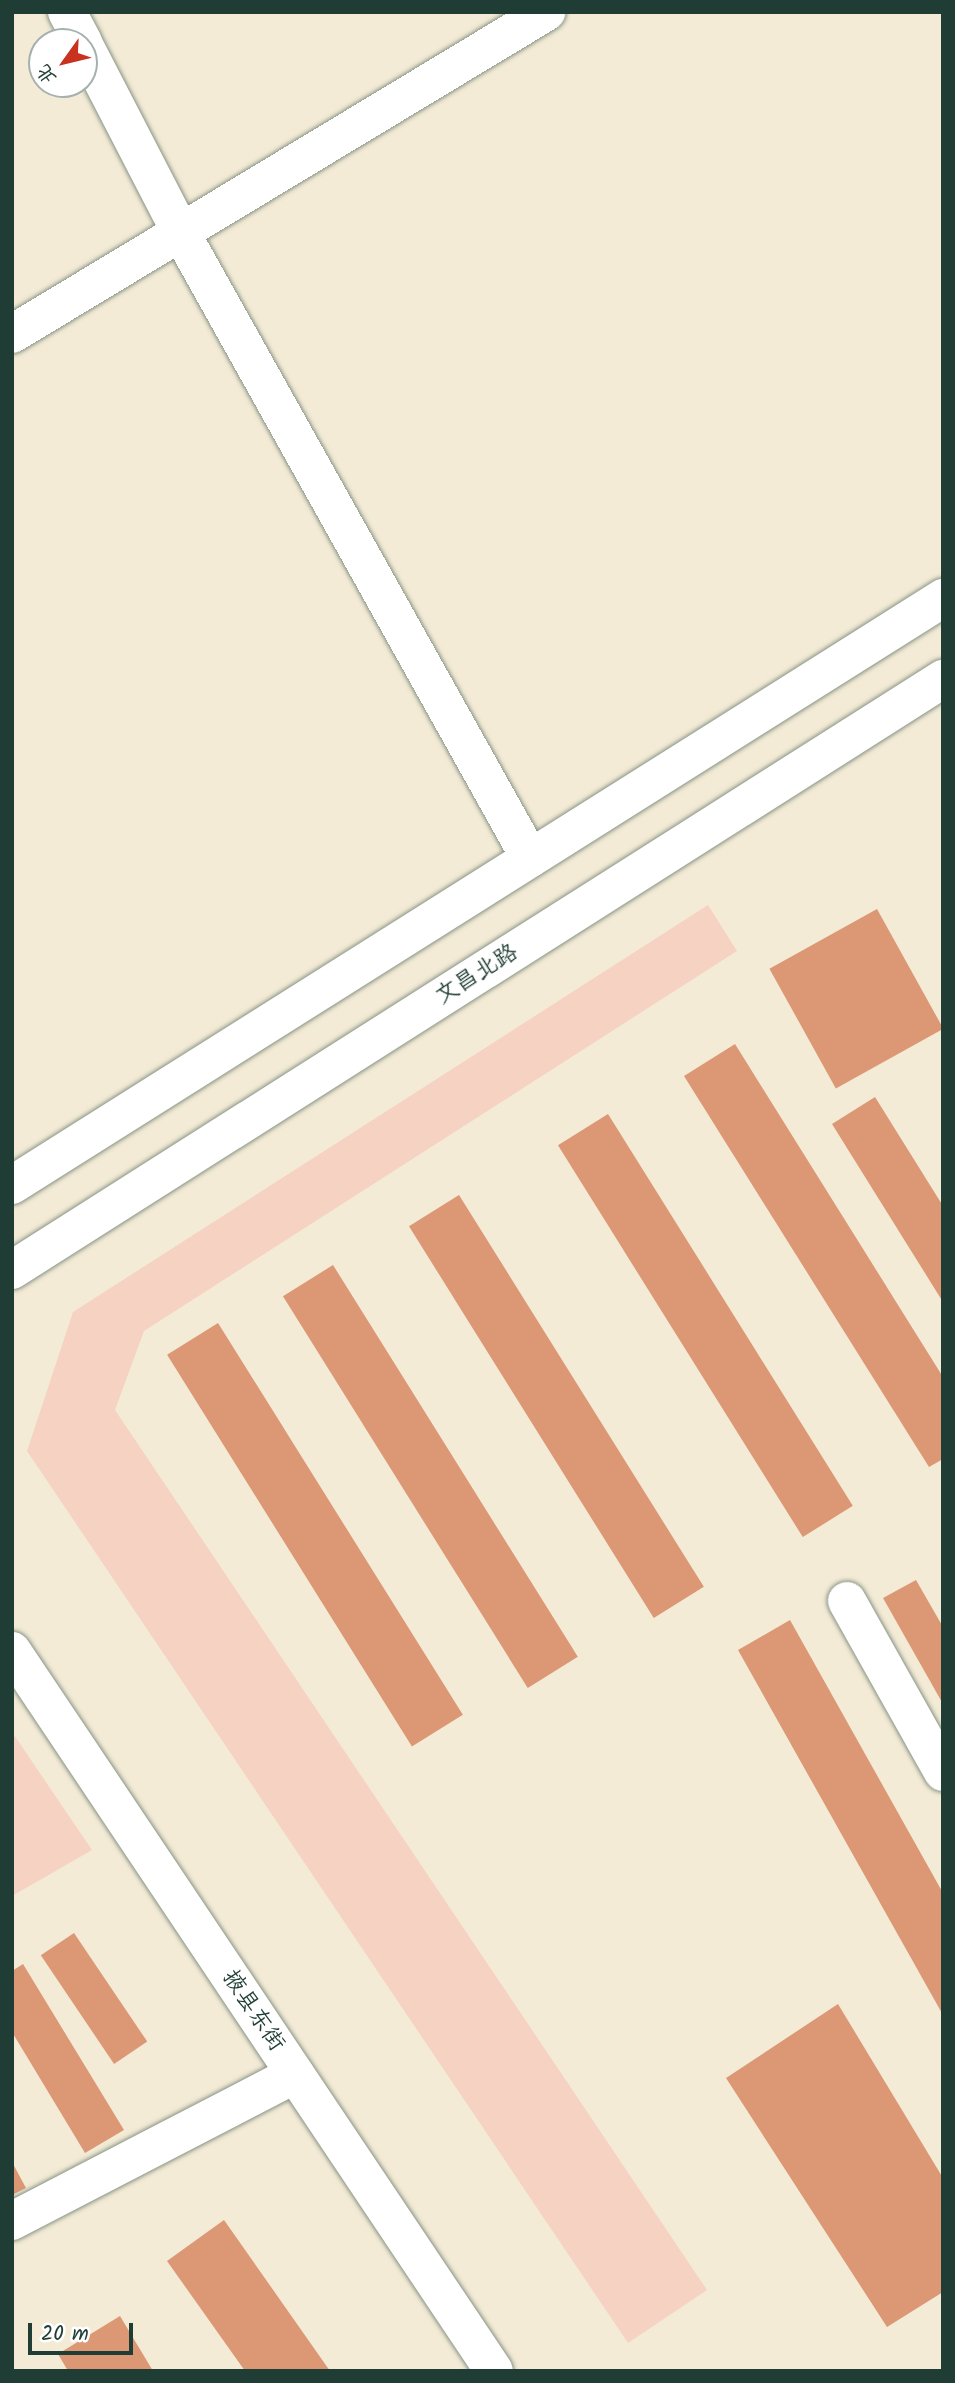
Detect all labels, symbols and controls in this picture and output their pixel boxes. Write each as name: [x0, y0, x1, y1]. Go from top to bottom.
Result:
north arrow: [28, 28, 98, 98]
text: 北: [30, 57, 65, 90]
street label: 文昌北路: [431, 939, 523, 1011]
street label: 掖县东街: [216, 1965, 290, 2057]
scale bar: [32, 2310, 136, 2354]
text: 20 m: [41, 2318, 89, 2351]

